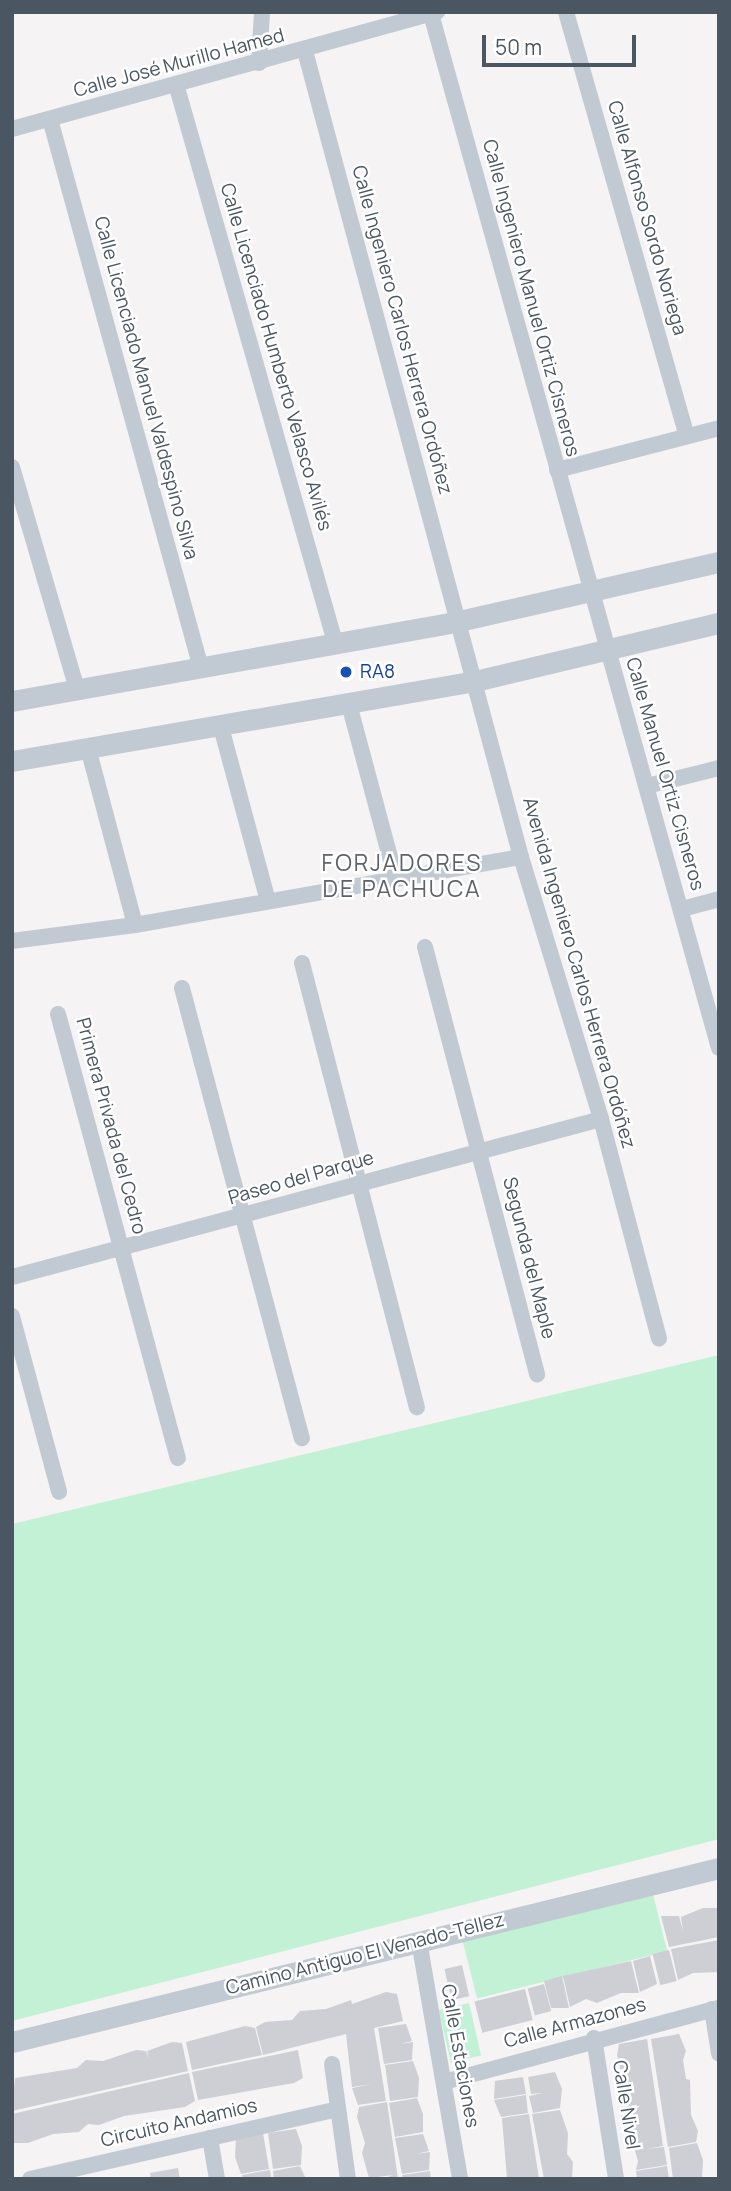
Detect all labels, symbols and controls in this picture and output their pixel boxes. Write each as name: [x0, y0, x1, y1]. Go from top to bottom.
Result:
scale bar: [486, 21, 640, 65]
street label: Calle José Murillo Hamed: [71, 24, 287, 102]
text: 50 m: [495, 33, 542, 61]
street label: Calle Alfonso Sordo Noriega: [603, 98, 691, 338]
street label: Calle Ingeniero Manuel Ortiz Cisneros: [478, 137, 584, 459]
street label: Calle Ingeniero Carlos Herrera Ordóñez: [347, 163, 457, 497]
street label: Calle Licenciado Humberto Velasco Avilés: [215, 181, 337, 533]
street label: Calle Licenciado Manuel Valdespino Silva: [89, 214, 203, 562]
street label: Calle Manuel Ortiz Cisneros: [621, 655, 709, 893]
place label: RA8: [360, 661, 395, 683]
marker: RA8: [338, 664, 354, 680]
street label: Avenida Ingeniero Carlos Herrera Ordóñez: [518, 795, 640, 1151]
district label: FORJADORES DE PACHUCA: [323, 848, 481, 902]
street label: Primera Privada del Cedro: [71, 1015, 151, 1237]
street label: Paseo del Parque: [226, 1146, 376, 1210]
street label: Segunda del Maple: [498, 1175, 560, 1341]
street label: Camino Antiguo El Venado-Tellez: [224, 1908, 506, 2000]
street label: Calle Estaciones: [436, 1983, 484, 2129]
street label: Calle Armazones: [501, 1993, 649, 2053]
street label: Calle Nivel: [608, 2059, 644, 2151]
street label: Circuito Andamios: [99, 2094, 259, 2152]

